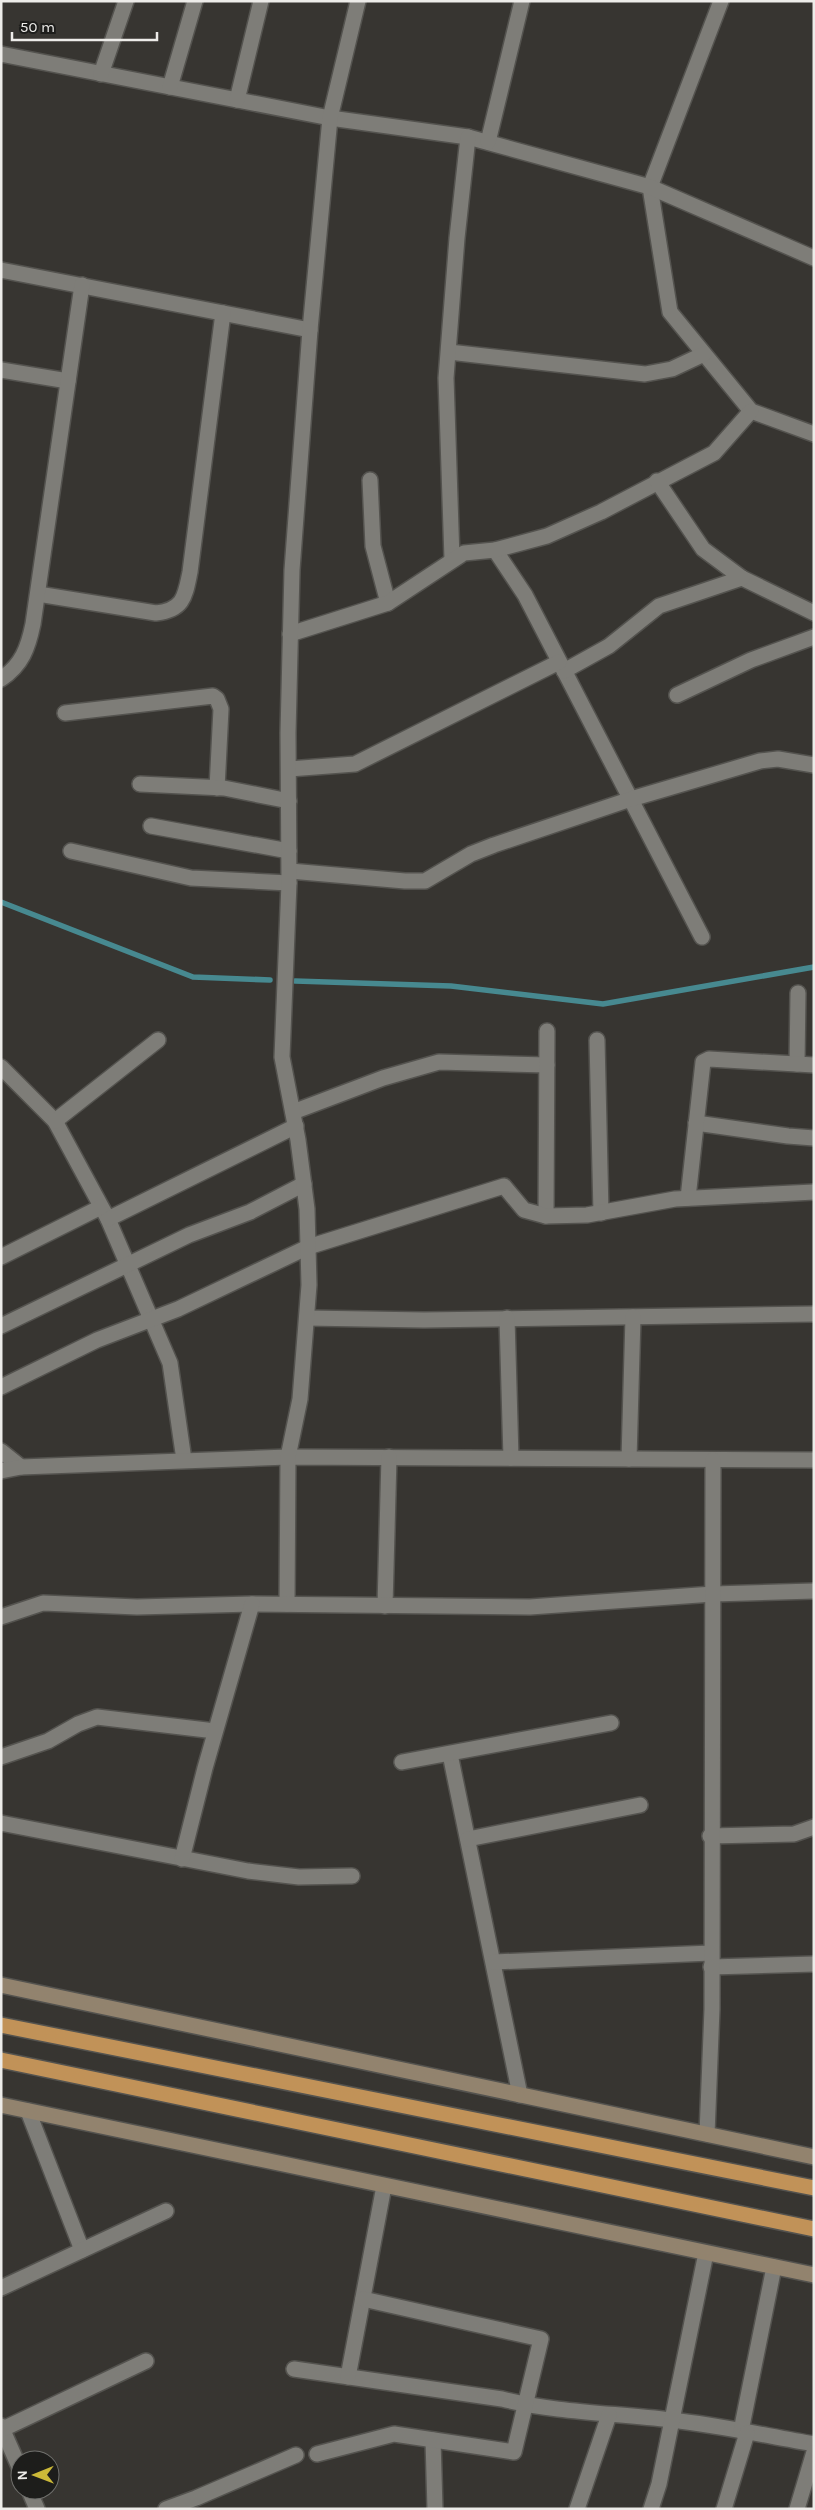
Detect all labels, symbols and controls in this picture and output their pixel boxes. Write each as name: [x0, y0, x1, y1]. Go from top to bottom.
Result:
scale bar: [12, 10, 158, 42]
text: 50 m: [20, 18, 55, 36]
north arrow: [10, 2450, 60, 2500]
text: N: [14, 2470, 31, 2480]

